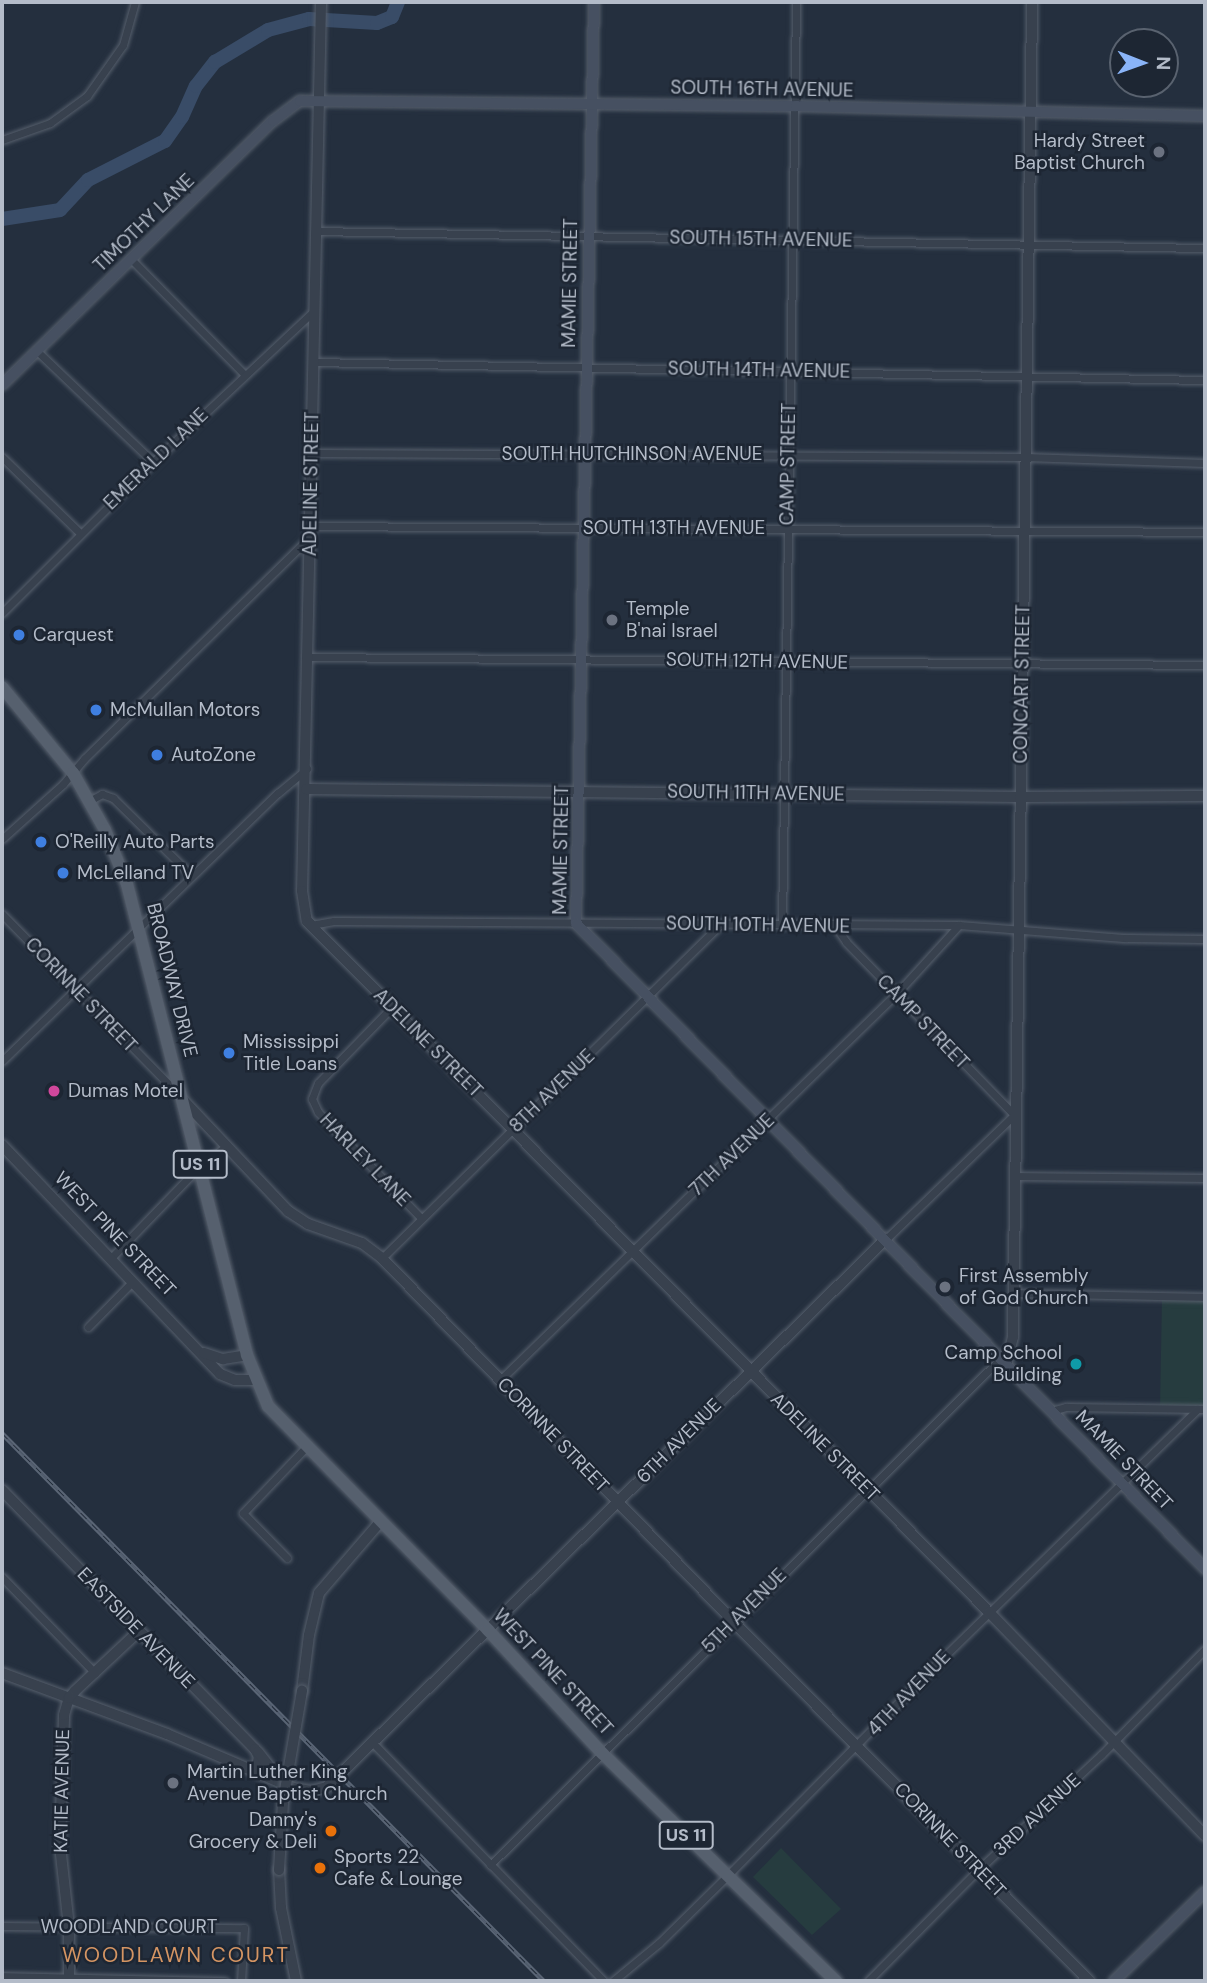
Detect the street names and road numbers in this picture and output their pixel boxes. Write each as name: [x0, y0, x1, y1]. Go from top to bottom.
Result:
street label: SOUTH 16TH AVENUE: [670, 76, 854, 102]
street label: TIMOTHY LANE: [89, 169, 199, 277]
street label: MAMIE STREET: [557, 218, 583, 348]
street label: SOUTH 15TH AVENUE: [669, 226, 853, 252]
street label: SOUTH 14TH AVENUE: [667, 357, 851, 383]
street label: CAMP STREET: [776, 402, 800, 526]
street label: EMERALD LANE: [99, 404, 213, 514]
street label: ADELINE STREET: [298, 412, 324, 556]
street label: SOUTH HUTCHINSON AVENUE: [502, 443, 762, 465]
street label: SOUTH 13TH AVENUE: [583, 517, 765, 539]
street label: CONCART STREET: [1009, 604, 1035, 764]
street label: SOUTH 12TH AVENUE: [666, 648, 848, 674]
street label: SOUTH 11TH AVENUE: [667, 780, 845, 806]
street label: MAMIE STREET: [548, 785, 574, 915]
street label: BROADWAY DRIVE: [142, 900, 202, 1060]
street label: SOUTH 10TH AVENUE: [666, 912, 850, 938]
street label: CORINNE STREET: [20, 933, 142, 1057]
street label: CAMP STREET: [872, 970, 974, 1074]
street label: ADELINE STREET: [369, 984, 487, 1102]
street label: 8TH AVENUE: [504, 1045, 600, 1137]
street label: HARLEY LANE: [315, 1109, 415, 1211]
street label: 7TH AVENUE: [685, 1109, 779, 1201]
road number: US 11: [172, 1149, 228, 1178]
street label: WEST PINE STREET: [50, 1167, 180, 1301]
street label: CORINNE STREET: [492, 1373, 614, 1497]
street label: ADELINE STREET: [766, 1388, 884, 1506]
street label: 6TH AVENUE: [632, 1394, 726, 1488]
street label: MAMIE STREET: [1071, 1405, 1177, 1515]
street label: EASTSIDE AVENUE: [72, 1563, 200, 1693]
street label: 5TH AVENUE: [697, 1564, 791, 1658]
street label: WEST PINE STREET: [489, 1604, 617, 1740]
street label: 4TH AVENUE: [863, 1646, 955, 1740]
street label: KATIE AVENUE: [50, 1729, 74, 1853]
street label: 3RD AVENUE: [989, 1769, 1085, 1861]
street label: CORINNE STREET: [889, 1778, 1011, 1902]
road number: US 11: [658, 1821, 714, 1850]
street label: WOODLAND COURT: [40, 1916, 218, 1938]

